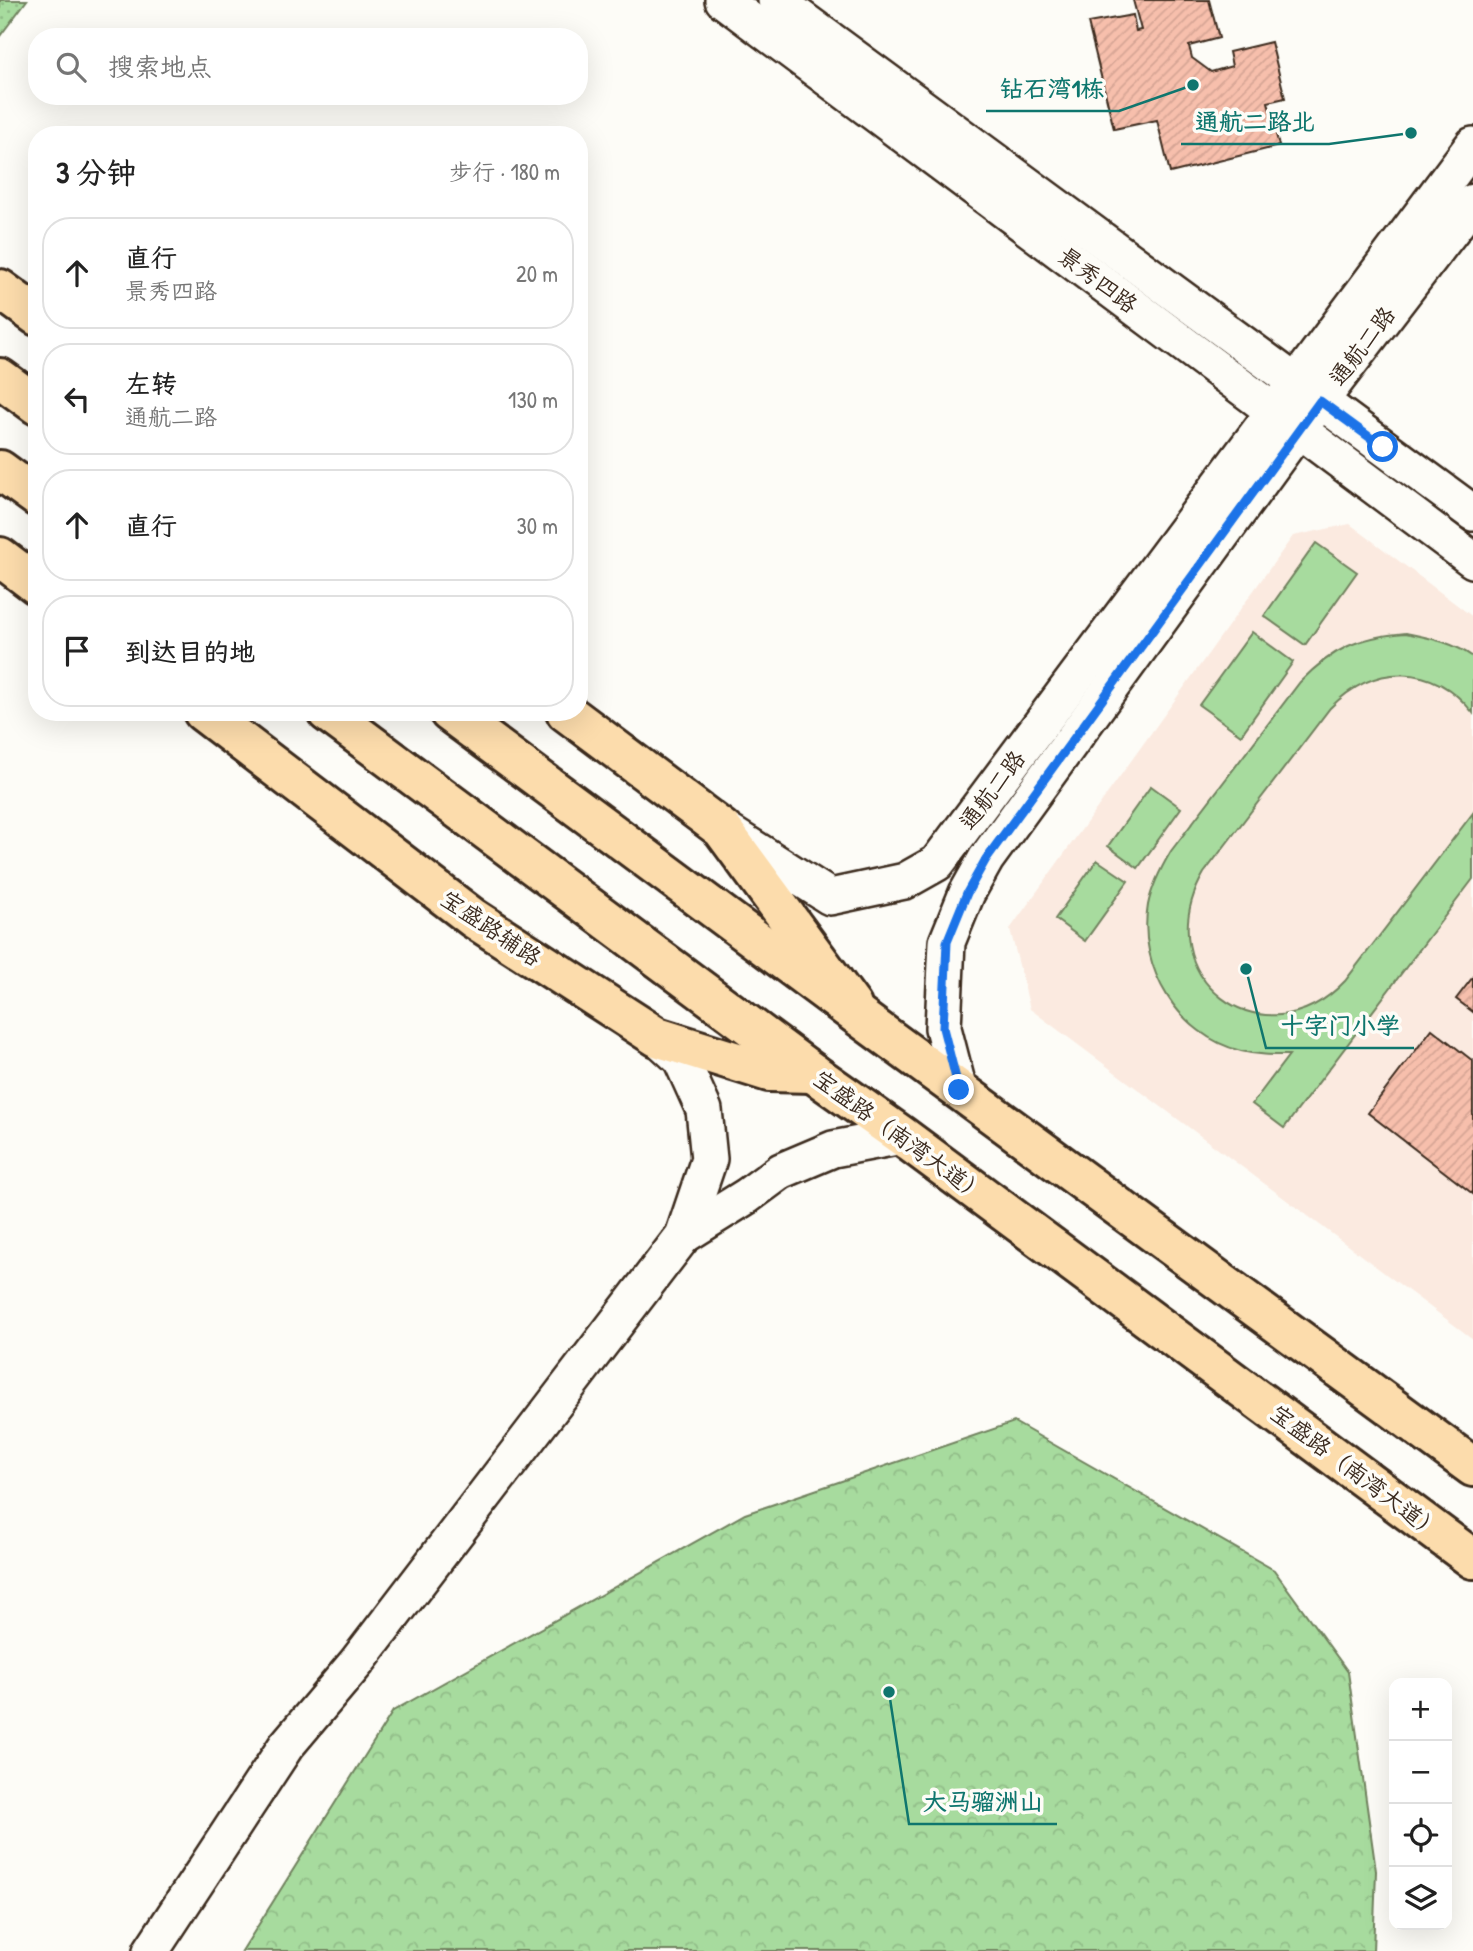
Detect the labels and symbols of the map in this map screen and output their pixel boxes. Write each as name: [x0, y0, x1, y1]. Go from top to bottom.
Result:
callout: 钻石湾1栋: [986, 66, 1119, 111]
text: 钻石湾1栋: [1000, 72, 1104, 104]
callout: 通航二路北: [1181, 99, 1329, 144]
text: 通航二路北: [1195, 105, 1315, 137]
street label: 景秀四路: [1052, 240, 1144, 320]
street label: 通航二路: [1322, 300, 1402, 392]
route start: [1367, 431, 1398, 462]
street label: 通航二路: [952, 744, 1032, 836]
street label: 宝盛路辅路: [435, 883, 548, 973]
callout: 十字门小学: [1266, 1003, 1414, 1048]
text: 十字门小学: [1280, 1009, 1400, 1041]
street label: 宝盛路（南湾大道）: [807, 1062, 993, 1209]
route end: [943, 1074, 974, 1105]
street label: 宝盛路（南湾大道）: [1264, 1397, 1448, 1546]
callout: 大马骝洲山: [909, 1779, 1057, 1824]
text: 大马骝洲山: [923, 1785, 1043, 1817]

